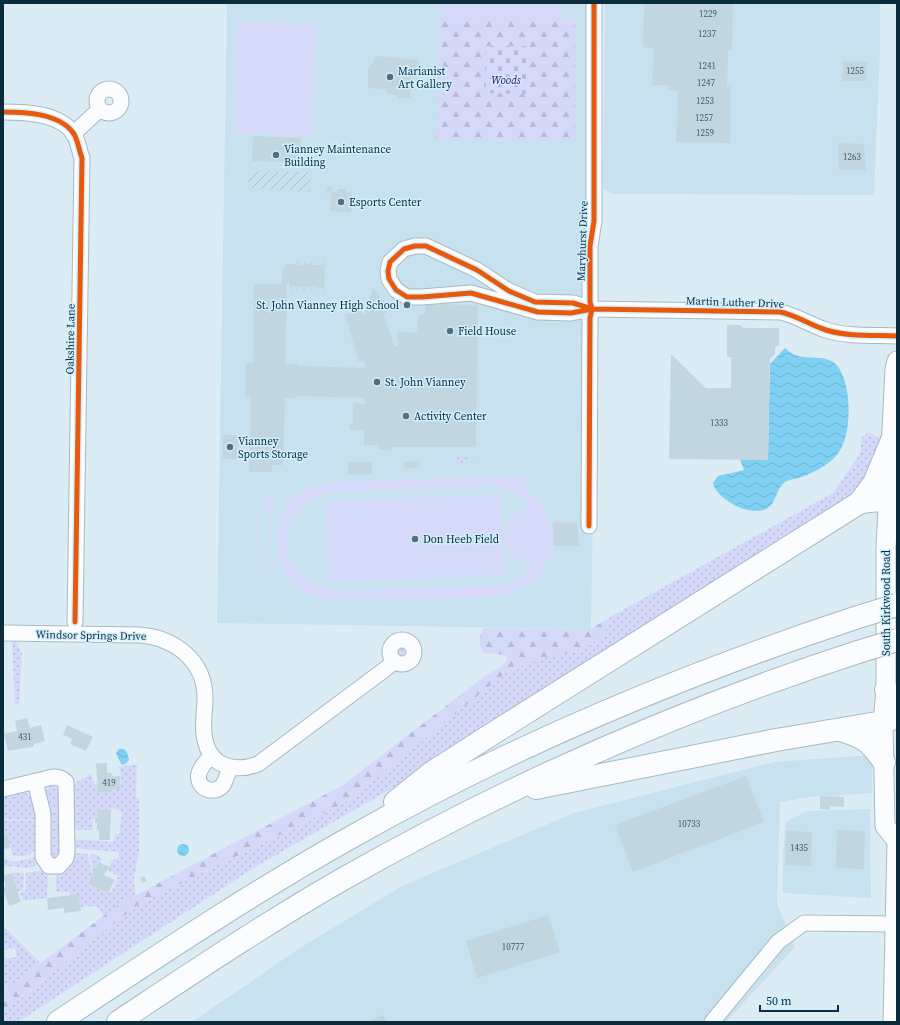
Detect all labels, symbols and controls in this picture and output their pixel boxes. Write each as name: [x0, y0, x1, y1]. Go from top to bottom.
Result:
house number: 1229: [699, 8, 717, 20]
house number: 1237: [698, 28, 716, 40]
house number: 1241: [698, 60, 716, 72]
place label: Marianist Art Gallery: [398, 64, 452, 92]
house number: 1255: [846, 65, 864, 77]
marker: Marianist Art Gallery: [385, 72, 395, 82]
park label: Woods: [491, 73, 521, 88]
house number: 1247: [697, 77, 715, 89]
house number: 1253: [696, 95, 714, 107]
house number: 1257: [695, 112, 713, 124]
house number: 1259: [696, 127, 714, 139]
place label: Vianney Maintenance Building: [284, 142, 392, 170]
marker: Vianney Maintenance Building: [271, 150, 281, 160]
house number: 1263: [843, 151, 861, 163]
place label: Esports Center: [349, 195, 422, 210]
marker: Esports Center: [336, 197, 346, 207]
street label: Maryhurst Drive: [574, 200, 591, 281]
street label: Martin Luther Drive: [686, 293, 785, 312]
place label: St. John Vianney High School: [256, 298, 399, 313]
marker: St. John Vianney High School: [402, 300, 412, 310]
street label: Oakshire Lane: [62, 303, 79, 375]
place label: Field House: [458, 324, 517, 339]
marker: Field House: [445, 326, 455, 336]
place label: St. John Vianney: [385, 375, 466, 390]
marker: St. John Vianney: [372, 377, 382, 387]
place label: Activity Center: [414, 409, 487, 424]
marker: Activity Center: [401, 411, 411, 421]
house number: 1333: [710, 417, 728, 429]
place label: Vianney Sports Storage: [238, 434, 308, 462]
marker: Vianney Sports Storage: [225, 442, 235, 452]
place label: Don Heeb Field: [423, 532, 500, 547]
marker: Don Heeb Field: [410, 534, 420, 544]
street label: South Kirkwood Road: [879, 549, 894, 656]
street label: Windsor Springs Drive: [36, 627, 147, 644]
house number: 431: [18, 731, 32, 743]
house number: 419: [102, 777, 116, 789]
house number: 10733: [678, 818, 701, 830]
house number: 1435: [790, 842, 808, 854]
house number: 10777: [502, 941, 525, 953]
scale bar: [760, 987, 838, 1013]
text: 50 m: [766, 993, 792, 1009]

